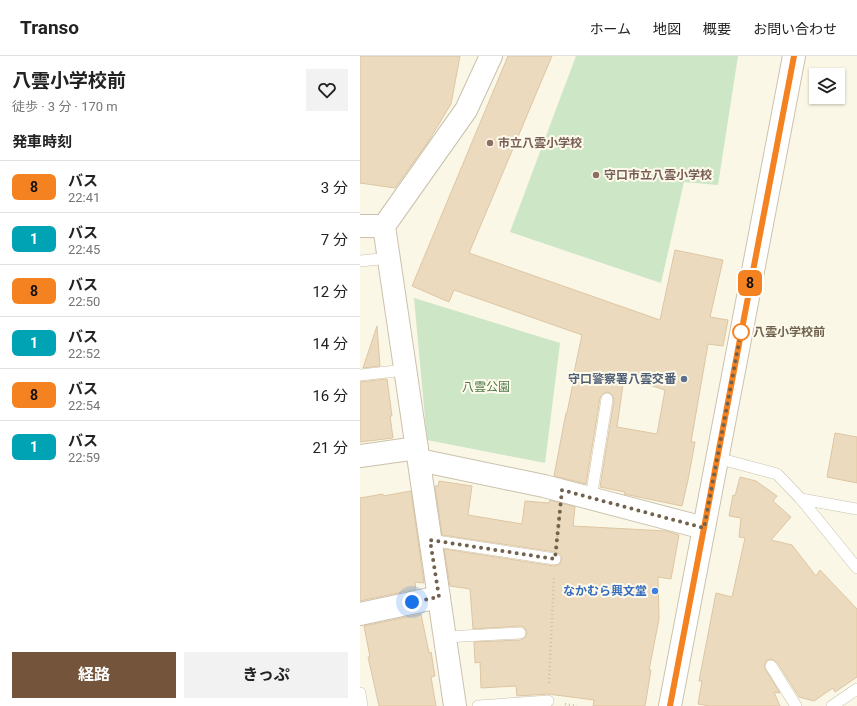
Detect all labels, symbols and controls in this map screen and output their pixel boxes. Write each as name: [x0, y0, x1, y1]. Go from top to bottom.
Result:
text: Transo: [20, 16, 79, 39]
text: ホーム: [589, 21, 631, 37]
text: 地図: [653, 21, 681, 37]
text: 概要: [703, 21, 731, 37]
text: お問い合わせ: [753, 21, 837, 37]
map controls: [809, 68, 845, 104]
button: layers: [809, 68, 845, 104]
text: 八雲小学校前: [12, 69, 126, 92]
button: heart: [306, 69, 348, 111]
text: 徒歩 · 3 分 · 170 m: [12, 99, 118, 114]
text: 発車時刻: [12, 133, 72, 151]
place label: 市立八雲小学校: [498, 136, 582, 150]
marker: 市立八雲小学校: [485, 138, 495, 148]
place label: 守口市立八雲小学校: [604, 168, 712, 182]
marker: 守口市立八雲小学校: [591, 170, 601, 180]
text: バス: [68, 172, 98, 190]
text: 8: [30, 179, 38, 195]
text: 3 分: [321, 179, 348, 197]
text: 22:41: [68, 190, 100, 205]
text: バス: [68, 224, 98, 242]
text: 1: [30, 231, 38, 247]
text: 7 分: [321, 231, 348, 249]
text: 22:45: [68, 242, 100, 257]
line badge: 8: [737, 270, 763, 296]
text: 8: [746, 275, 754, 291]
text: バス: [68, 276, 98, 294]
text: 8: [30, 283, 38, 299]
text: 12 分: [312, 283, 348, 301]
text: 22:50: [68, 294, 100, 309]
marker: 八雲小学校前: [732, 323, 750, 341]
place label: 八雲小学校前: [753, 325, 825, 339]
text: バス: [68, 328, 98, 346]
text: 1: [30, 335, 38, 351]
text: 14 分: [312, 335, 348, 353]
text: 22:52: [68, 346, 100, 361]
place label: 守口警察署八雲交番: [568, 372, 677, 386]
marker: 守口警察署八雲交番: [679, 374, 689, 384]
text: バス: [68, 380, 98, 398]
park label: 八雲公園: [462, 380, 510, 394]
text: 8: [30, 387, 38, 403]
text: 16 分: [312, 387, 348, 405]
text: 22:54: [68, 398, 100, 413]
text: バス: [68, 432, 98, 450]
text: 1: [30, 439, 38, 455]
text: 21 分: [312, 439, 348, 457]
text: 22:59: [68, 450, 100, 465]
place label: なかむら興文堂: [563, 584, 647, 598]
marker: なかむら興文堂: [650, 586, 660, 596]
your location: [402, 592, 422, 612]
button: 経路: [12, 652, 176, 698]
button: きっぷ: [184, 652, 348, 698]

